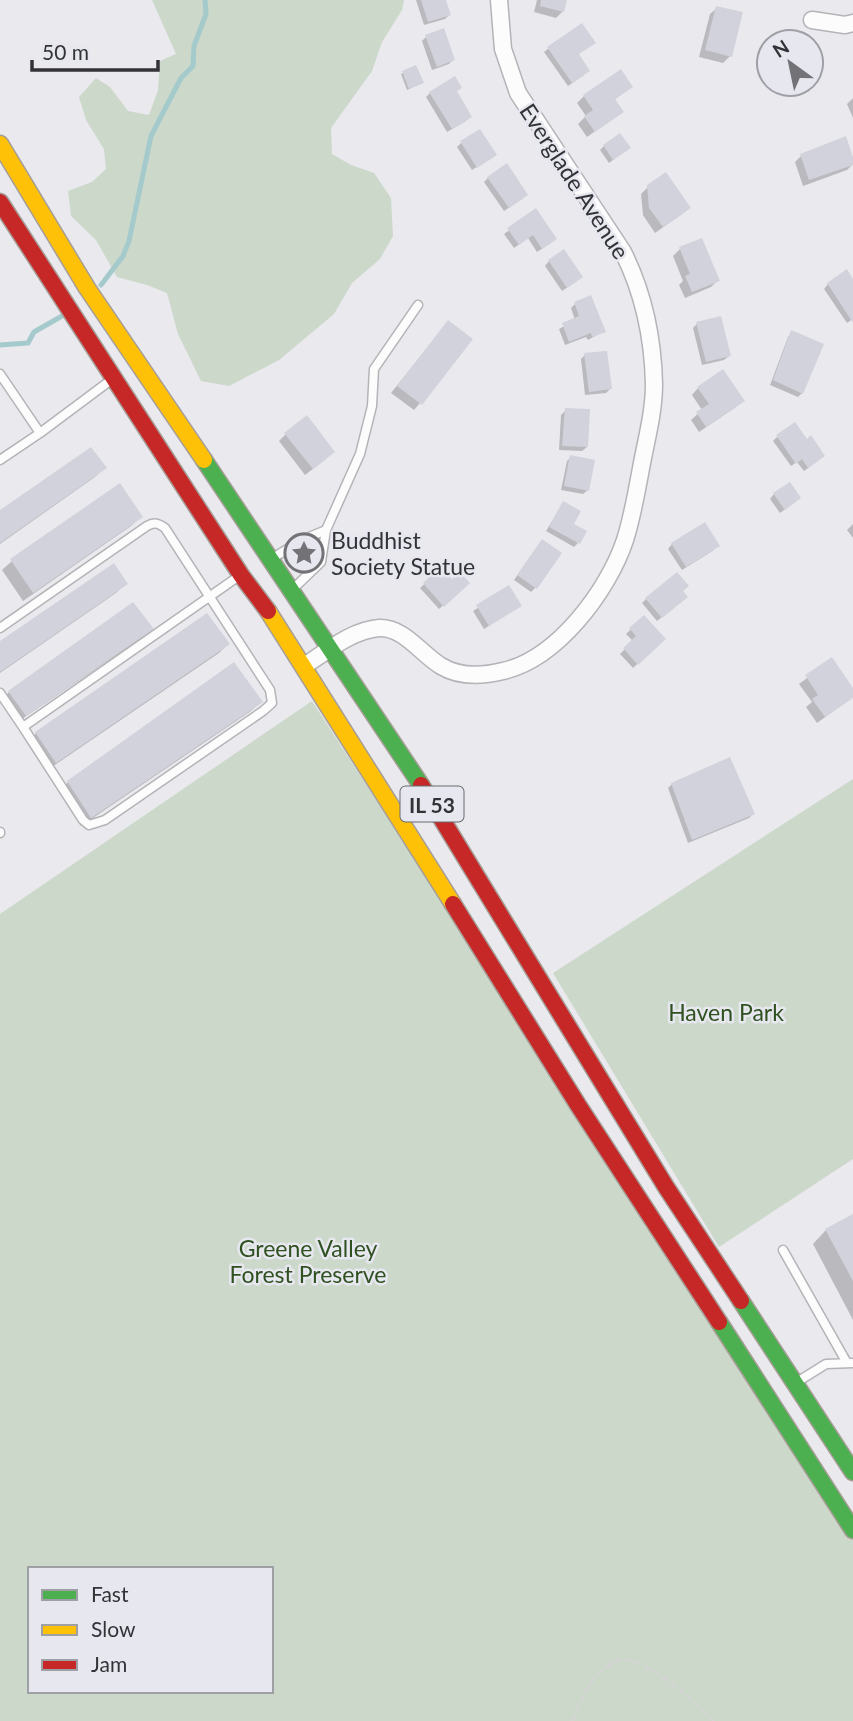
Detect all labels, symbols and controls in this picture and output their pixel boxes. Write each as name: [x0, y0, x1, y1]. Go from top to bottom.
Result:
scale bar: [32, 28, 158, 72]
north arrow: [755, 28, 825, 98]
text: N: [768, 35, 793, 62]
text: 50 m: [42, 39, 89, 64]
street label: Everglade Avenue: [514, 98, 636, 264]
place label: Buddhist Society Statue: [331, 526, 475, 580]
place icon: Buddhist Society Statue: [283, 532, 325, 574]
road number: IL 53: [400, 786, 464, 822]
park label: Haven Park: [668, 998, 784, 1026]
park label: Greene Valley Forest Preserve: [230, 1234, 387, 1288]
legend: [28, 1567, 273, 1693]
text: Fast: [91, 1581, 129, 1606]
text: Slow: [91, 1616, 136, 1641]
text: Jam: [91, 1651, 127, 1676]

